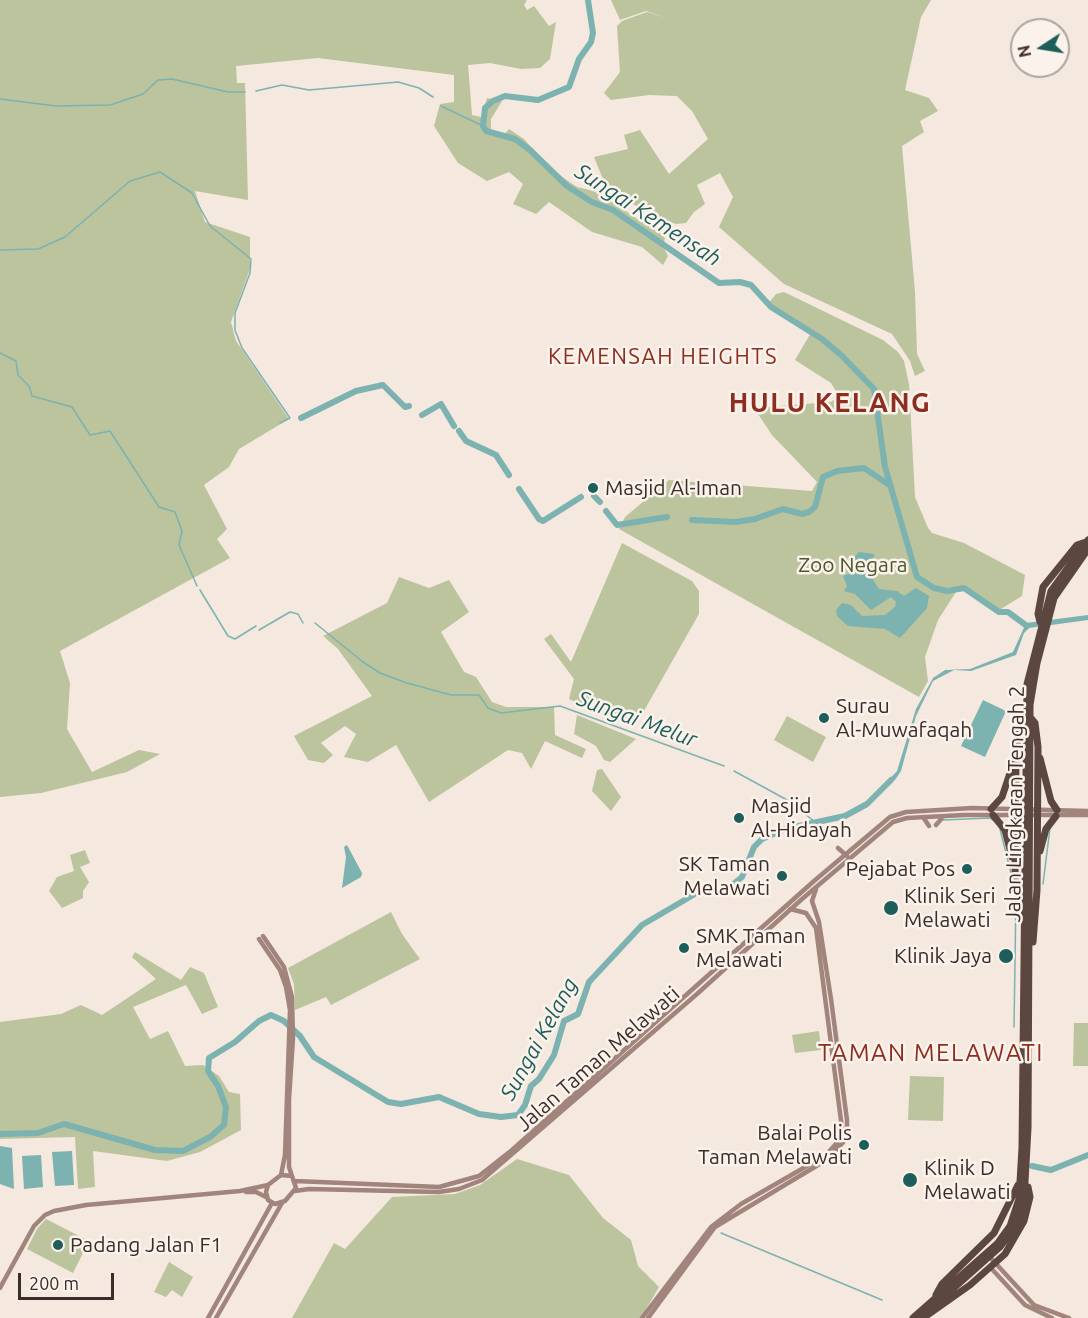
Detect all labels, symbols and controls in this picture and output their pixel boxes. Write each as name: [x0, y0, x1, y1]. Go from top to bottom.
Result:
north arrow: [1010, 18, 1070, 78]
text: N: [1014, 44, 1034, 59]
water label: Sungai Kemensah: [570, 158, 726, 272]
district label: KEMENSAH HEIGHTS: [548, 344, 778, 370]
district label: HULU KELANG: [729, 387, 931, 419]
place label: Masjid Al-Iman: [605, 475, 742, 501]
marker: Masjid Al-Iman: [586, 481, 600, 495]
park label: Zoo Negara: [798, 552, 908, 578]
water label: Sungai Melur: [573, 685, 701, 753]
street label: Jalan Lingkaran Tengah 2: [1000, 685, 1030, 923]
place label: Surau Al-Muwafaqah: [836, 693, 972, 743]
marker: Surau Al-Muwafaqah: [817, 711, 831, 725]
place label: Masjid Al-Hidayah: [751, 793, 852, 843]
marker: Masjid Al-Hidayah: [732, 811, 746, 825]
place label: SK Taman Melawati: [679, 851, 770, 901]
place label: Pejabat Pos: [846, 856, 955, 882]
marker: Pejabat Pos: [960, 862, 974, 876]
marker: SK Taman Melawati: [775, 869, 789, 883]
place label: Klinik Seri Melawati: [904, 883, 996, 933]
marker: Klinik Seri Melawati: [882, 899, 900, 917]
place label: SMK Taman Melawati: [696, 923, 805, 973]
marker: SMK Taman Melawati: [677, 941, 691, 955]
place label: Klinik Jaya: [894, 943, 992, 969]
marker: Klinik Jaya: [997, 947, 1015, 965]
water label: Sungai Kelang: [495, 973, 583, 1105]
street label: Jalan Taman Melawati: [511, 981, 685, 1137]
district label: TAMAN MELAWATI: [818, 1039, 1044, 1067]
place label: Balai Polis Taman Melawati: [698, 1120, 852, 1170]
marker: Balai Polis Taman Melawati: [857, 1138, 871, 1152]
place label: Klinik D Melawati: [924, 1155, 1011, 1205]
marker: Klinik D Melawati: [901, 1171, 919, 1189]
place label: Padang Jalan F1: [70, 1232, 222, 1258]
marker: Padang Jalan F1: [51, 1238, 65, 1252]
scale bar: [21, 1261, 117, 1299]
text: 200 m: [29, 1273, 79, 1293]

